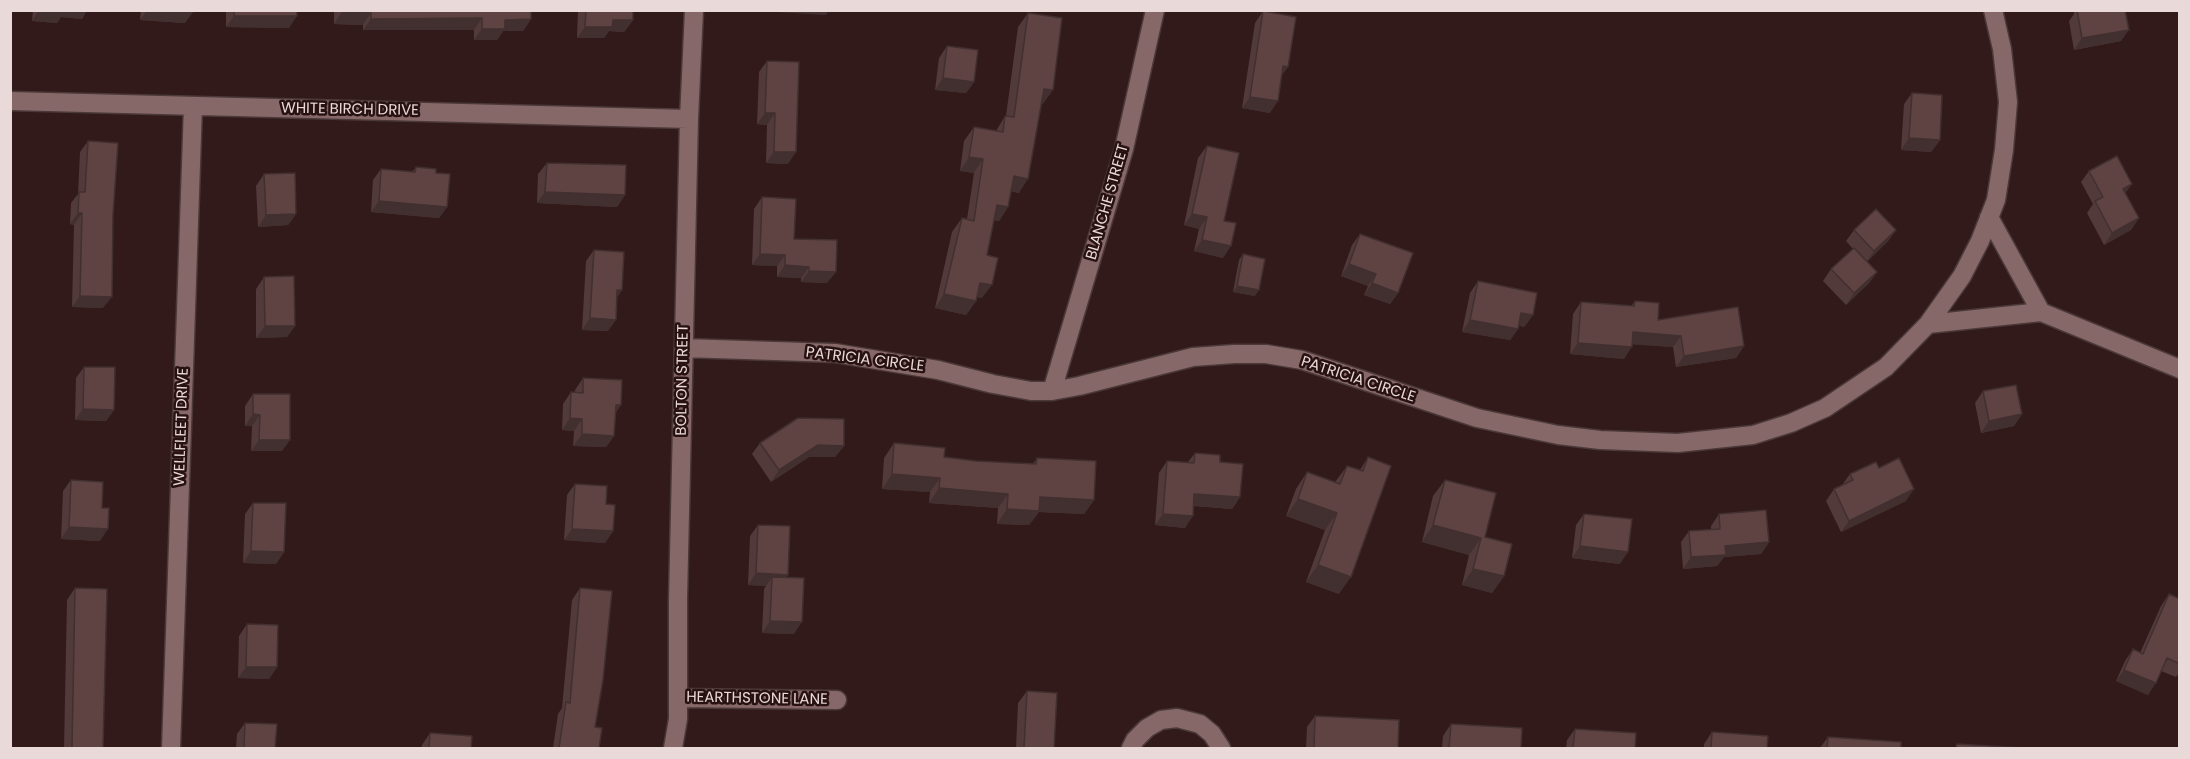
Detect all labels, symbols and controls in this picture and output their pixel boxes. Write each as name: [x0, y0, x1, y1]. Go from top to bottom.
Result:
street label: WHITE BIRCH DRIVE: [281, 100, 419, 120]
street label: BLANCHE STREET: [1083, 142, 1133, 262]
street label: BOLTON STREET: [673, 324, 693, 436]
street label: PATRICIA CIRCLE: [805, 344, 925, 376]
street label: PATRICIA CIRCLE: [1299, 353, 1417, 407]
street label: WELLFLEET DRIVE: [171, 368, 193, 486]
street label: HEARTHSTONE LANE: [686, 689, 828, 709]

